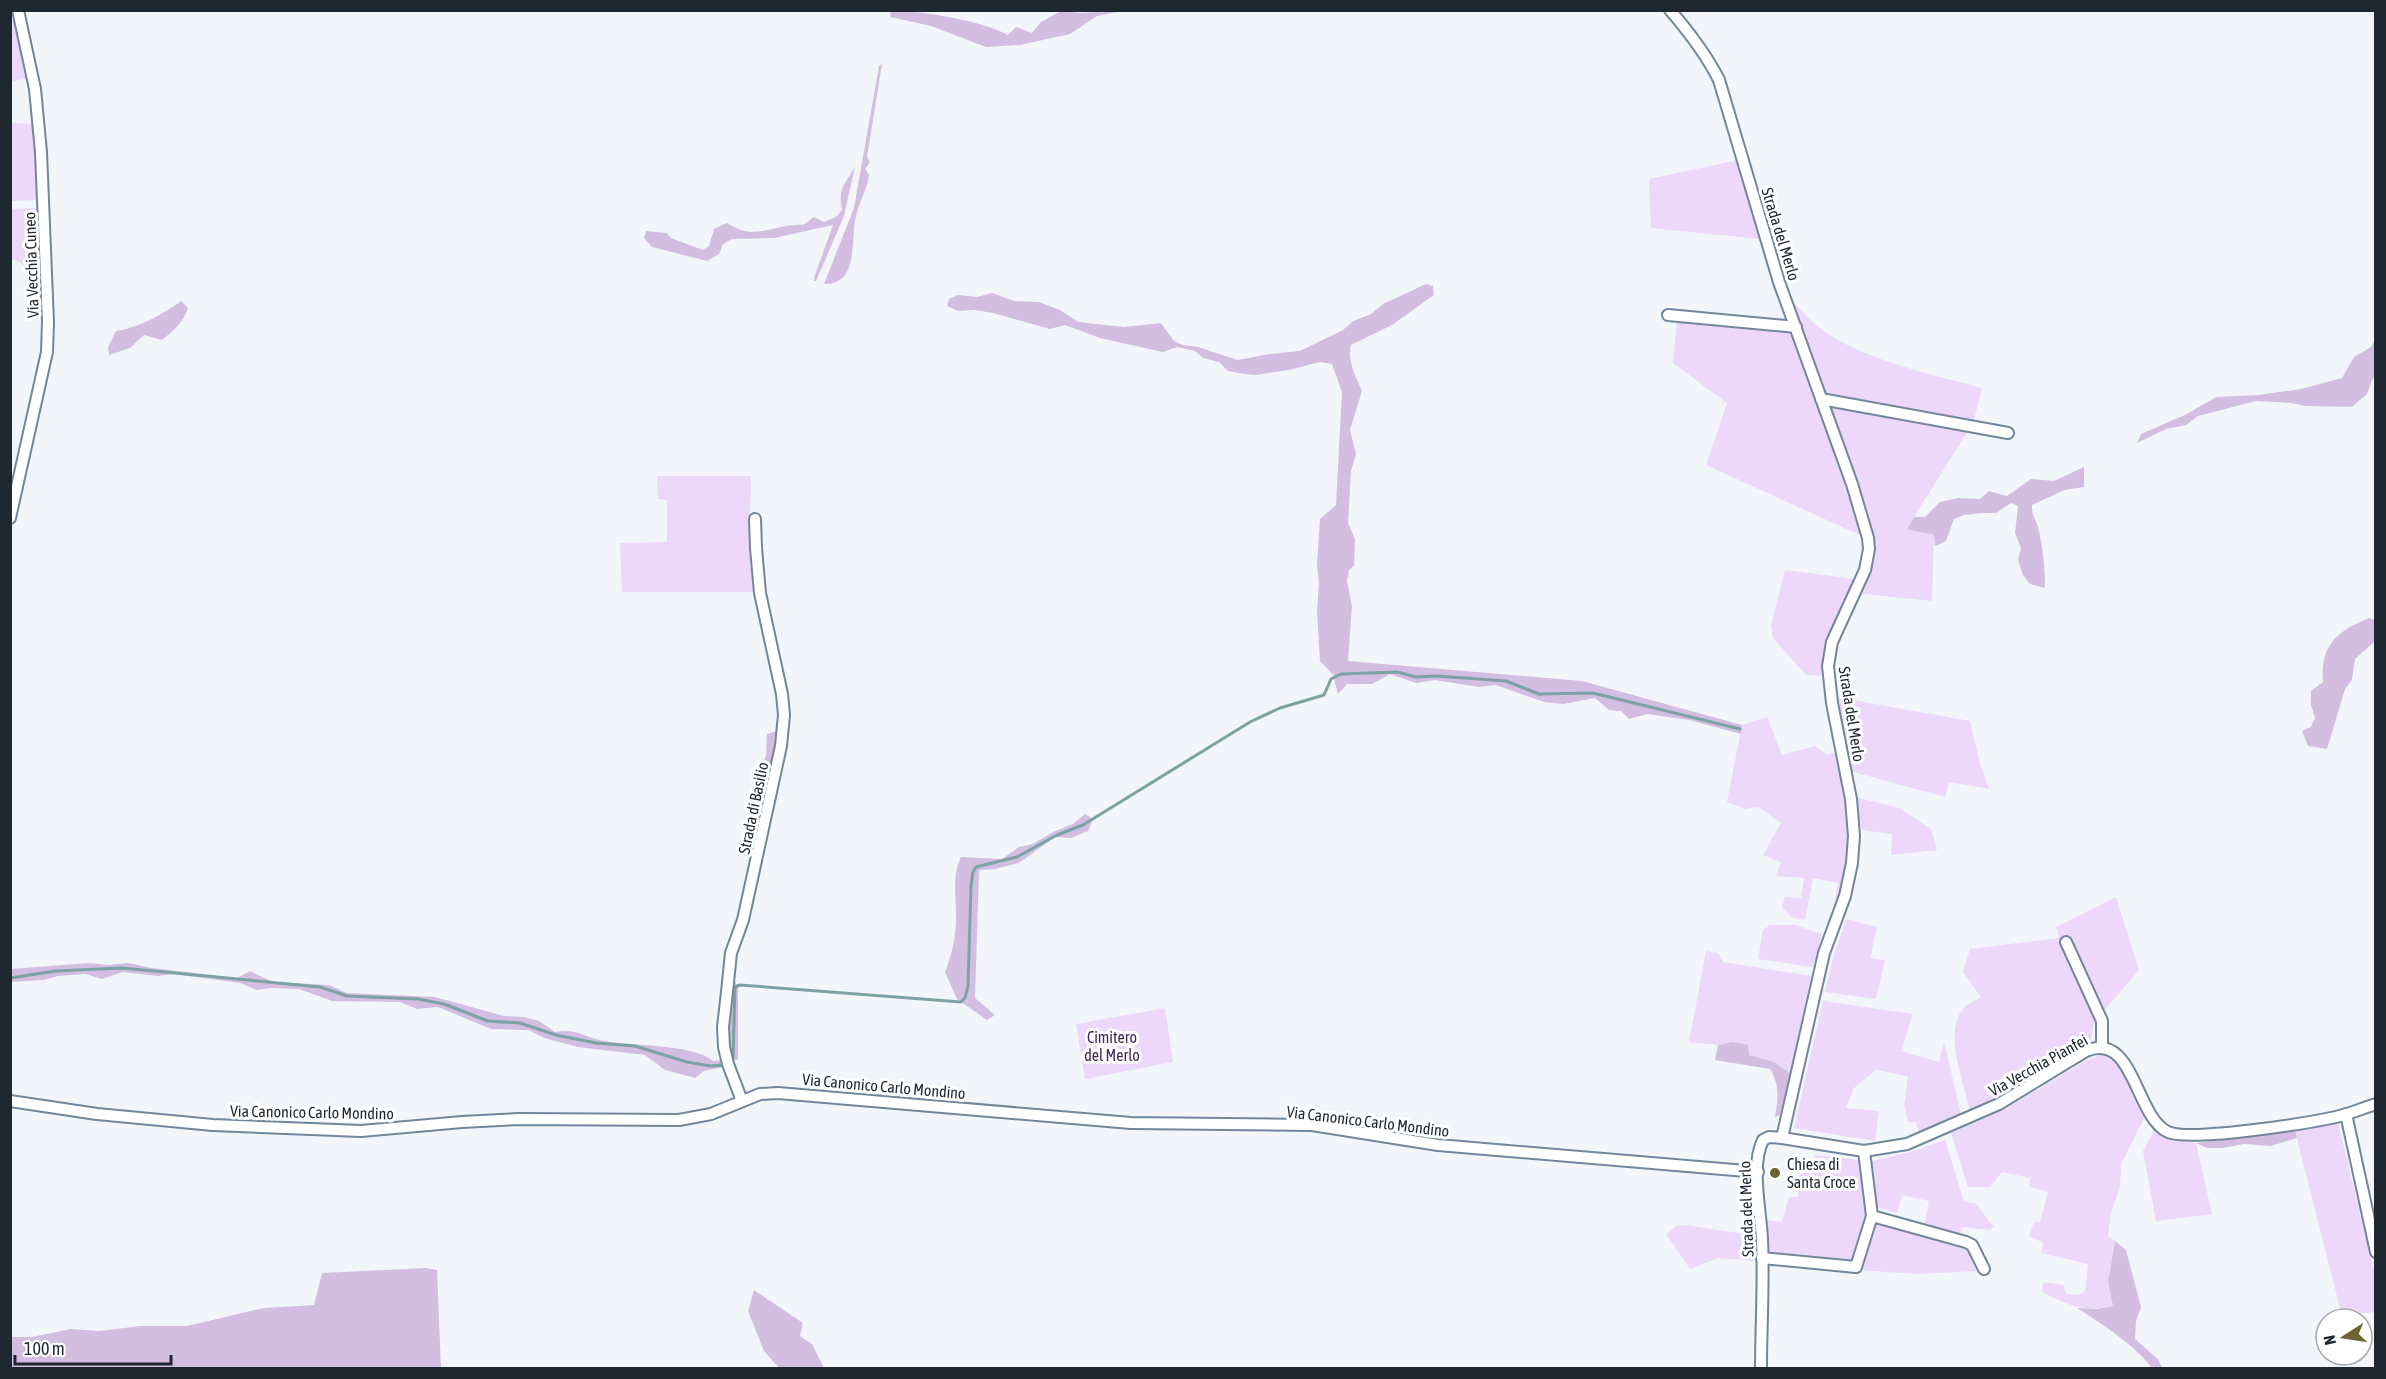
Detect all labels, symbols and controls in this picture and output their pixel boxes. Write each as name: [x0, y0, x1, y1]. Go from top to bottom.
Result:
street label: Strada del Merlo: [1758, 185, 1804, 283]
street label: Via Vecchia Cuneo: [20, 212, 42, 318]
street label: Strada del Merlo: [1836, 665, 1868, 763]
street label: Strada di Basilio: [734, 760, 772, 856]
park label: Cimitero del Merlo: [1084, 1028, 1140, 1064]
street label: Via Vecchia Pianfei: [1985, 1030, 2091, 1100]
street label: Via Canonico Carlo Mondino: [802, 1070, 966, 1102]
street label: Via Canonico Carlo Mondino: [230, 1102, 394, 1122]
street label: Via Canonico Carlo Mondino: [1286, 1102, 1450, 1140]
place label: Chiesa di Santa Croce: [1787, 1155, 1856, 1191]
street label: Strada del Merlo: [1735, 1161, 1757, 1257]
marker: Chiesa di Santa Croce: [1768, 1166, 1782, 1180]
north arrow: [2314, 1307, 2374, 1367]
scale bar: [15, 1328, 171, 1366]
text: N: [2320, 1334, 2339, 1347]
text: 100 m: [24, 1338, 65, 1359]

